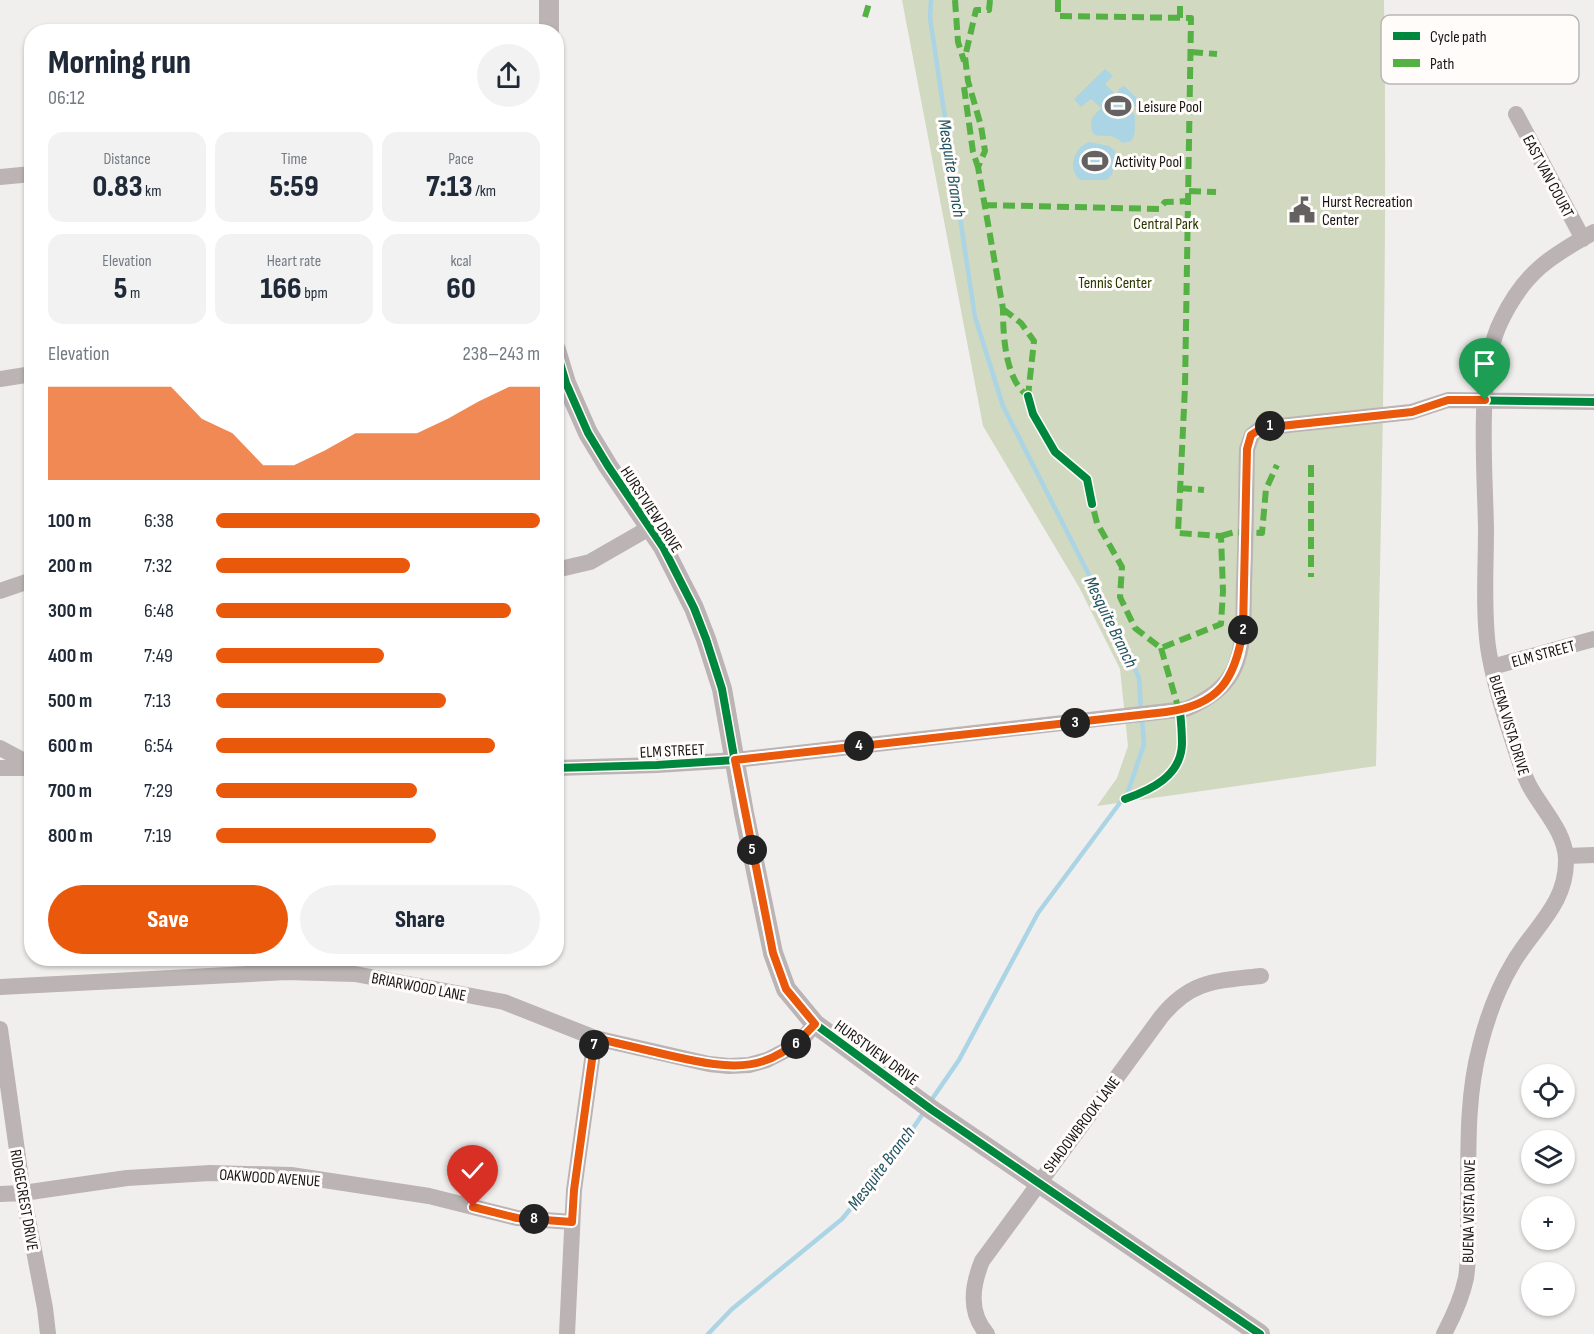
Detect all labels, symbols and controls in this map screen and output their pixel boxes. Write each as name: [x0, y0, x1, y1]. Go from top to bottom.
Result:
legend: [1381, 15, 1579, 84]
text: Cycle path: [1430, 28, 1487, 47]
text: Morning run: [48, 43, 191, 83]
button: share: [477, 44, 540, 107]
text: Path: [1430, 55, 1454, 74]
text: 06:12: [48, 86, 85, 110]
sports icon: Leisure Pool: [1103, 91, 1133, 121]
place label: Leisure Pool: [1138, 98, 1202, 117]
water label: Mesquite Branch: [933, 118, 970, 219]
street label: EAST VAN COURT: [1518, 132, 1578, 222]
sports icon: Activity Pool: [1080, 146, 1110, 176]
text: Distance: [103, 150, 151, 169]
text: Time: [281, 150, 307, 169]
text: Pace: [448, 150, 474, 169]
place label: Activity Pool: [1114, 153, 1182, 172]
text: 0.83: [93, 169, 143, 205]
text: 5:59: [269, 169, 319, 205]
text: 7:13: [426, 169, 473, 205]
text: km: [143, 182, 161, 201]
text: /km: [473, 182, 496, 201]
place label: Hurst Recreation Center: [1322, 193, 1413, 230]
public building icon: Hurst Recreation Center: [1287, 195, 1317, 225]
park label: Central Park: [1133, 215, 1199, 234]
text: Elevation: [102, 252, 152, 271]
text: Heart rate: [267, 252, 321, 271]
text: kcal: [450, 252, 472, 271]
text: 5: [114, 271, 127, 307]
text: 166: [260, 271, 302, 307]
text: 60: [446, 271, 476, 307]
park label: Tennis Center: [1078, 274, 1152, 293]
text: m: [127, 284, 140, 303]
text: bpm: [302, 284, 328, 303]
pin: [1459, 338, 1510, 400]
text: Elevation: [48, 342, 110, 366]
text: 238–243 m: [462, 342, 540, 366]
icon: arrive: [1468, 347, 1501, 380]
pin: 1: [1255, 411, 1285, 441]
text: 1: [1267, 416, 1273, 435]
street label: HURSTVIEW DRIVE: [616, 463, 686, 557]
text: 100 m: [48, 509, 91, 533]
text: 6:38: [144, 509, 174, 533]
text: 200 m: [48, 554, 92, 578]
text: 7:32: [144, 554, 172, 578]
water label: Mesquite Branch: [1079, 573, 1142, 672]
text: 300 m: [48, 599, 92, 623]
text: 6:48: [144, 599, 174, 623]
pin: 2: [1228, 615, 1258, 645]
text: 2: [1239, 620, 1247, 639]
street label: ELM STREET: [1510, 637, 1578, 672]
text: 400 m: [48, 644, 93, 668]
text: 7:49: [144, 644, 173, 668]
street label: BUENA VISTA DRIVE: [1484, 673, 1533, 778]
text: 500 m: [48, 689, 92, 713]
text: 7:13: [144, 689, 171, 713]
pin: 3: [1060, 708, 1090, 738]
text: 3: [1071, 713, 1079, 732]
pin: 4: [844, 731, 874, 761]
text: 600 m: [48, 734, 93, 758]
text: 6:54: [144, 734, 173, 758]
text: 4: [855, 736, 863, 755]
street label: ELM STREET: [639, 740, 705, 763]
text: 700 m: [48, 779, 92, 803]
text: 7:29: [144, 779, 173, 803]
text: 800 m: [48, 824, 93, 848]
text: 7:19: [144, 824, 172, 848]
pin: 5: [737, 835, 767, 865]
text: 5: [748, 840, 756, 859]
button: Save: [48, 885, 288, 954]
button: Share: [300, 885, 540, 954]
street label: BRIARWOOD LANE: [370, 969, 468, 1006]
street label: HURSTVIEW DRIVE: [830, 1016, 922, 1090]
pin: 6: [781, 1029, 811, 1059]
pin: 7: [579, 1030, 609, 1060]
text: 6: [792, 1034, 800, 1053]
text: 7: [591, 1035, 597, 1054]
map controls: [1521, 1064, 1575, 1316]
button: locate: [1521, 1064, 1575, 1118]
street label: SHADOWBROOK LANE: [1040, 1073, 1125, 1177]
water label: Mesquite Branch: [843, 1122, 920, 1214]
button: layers: [1521, 1130, 1575, 1184]
pin: [447, 1145, 498, 1207]
street label: RIDGECREST DRIVE: [5, 1148, 42, 1252]
icon: check: [456, 1154, 489, 1187]
street label: BUENA VISTA DRIVE: [1459, 1159, 1480, 1263]
street label: OAKWOOD AVENUE: [219, 1165, 321, 1192]
button: +: [1521, 1196, 1575, 1250]
pin: 8: [519, 1204, 549, 1234]
text: 8: [530, 1209, 538, 1228]
button: −: [1521, 1262, 1575, 1316]

